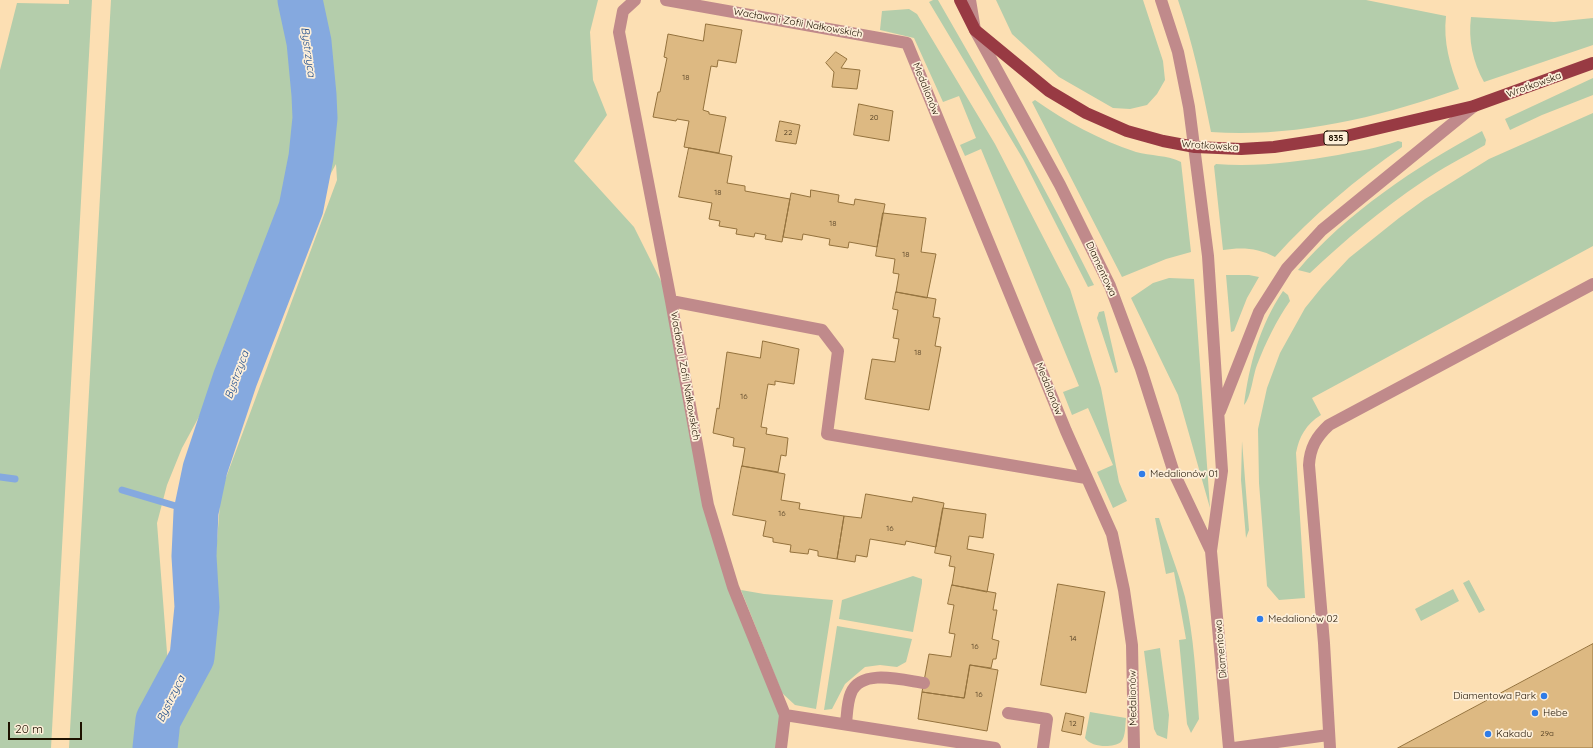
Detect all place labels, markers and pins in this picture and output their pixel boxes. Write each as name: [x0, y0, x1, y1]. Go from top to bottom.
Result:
place label: Medalionów 01: [1150, 468, 1218, 480]
marker: Medalionów 01: [1137, 469, 1147, 479]
place label: Medalionów 02: [1268, 613, 1338, 625]
marker: Medalionów 02: [1255, 614, 1265, 624]
place label: Diamentowa Park: [1453, 690, 1536, 702]
marker: Diamentowa Park: [1539, 691, 1549, 701]
place label: Hebe: [1543, 707, 1568, 719]
marker: Hebe: [1530, 708, 1540, 718]
place label: Kakadu: [1496, 728, 1532, 740]
marker: Kakadu: [1483, 729, 1493, 739]

